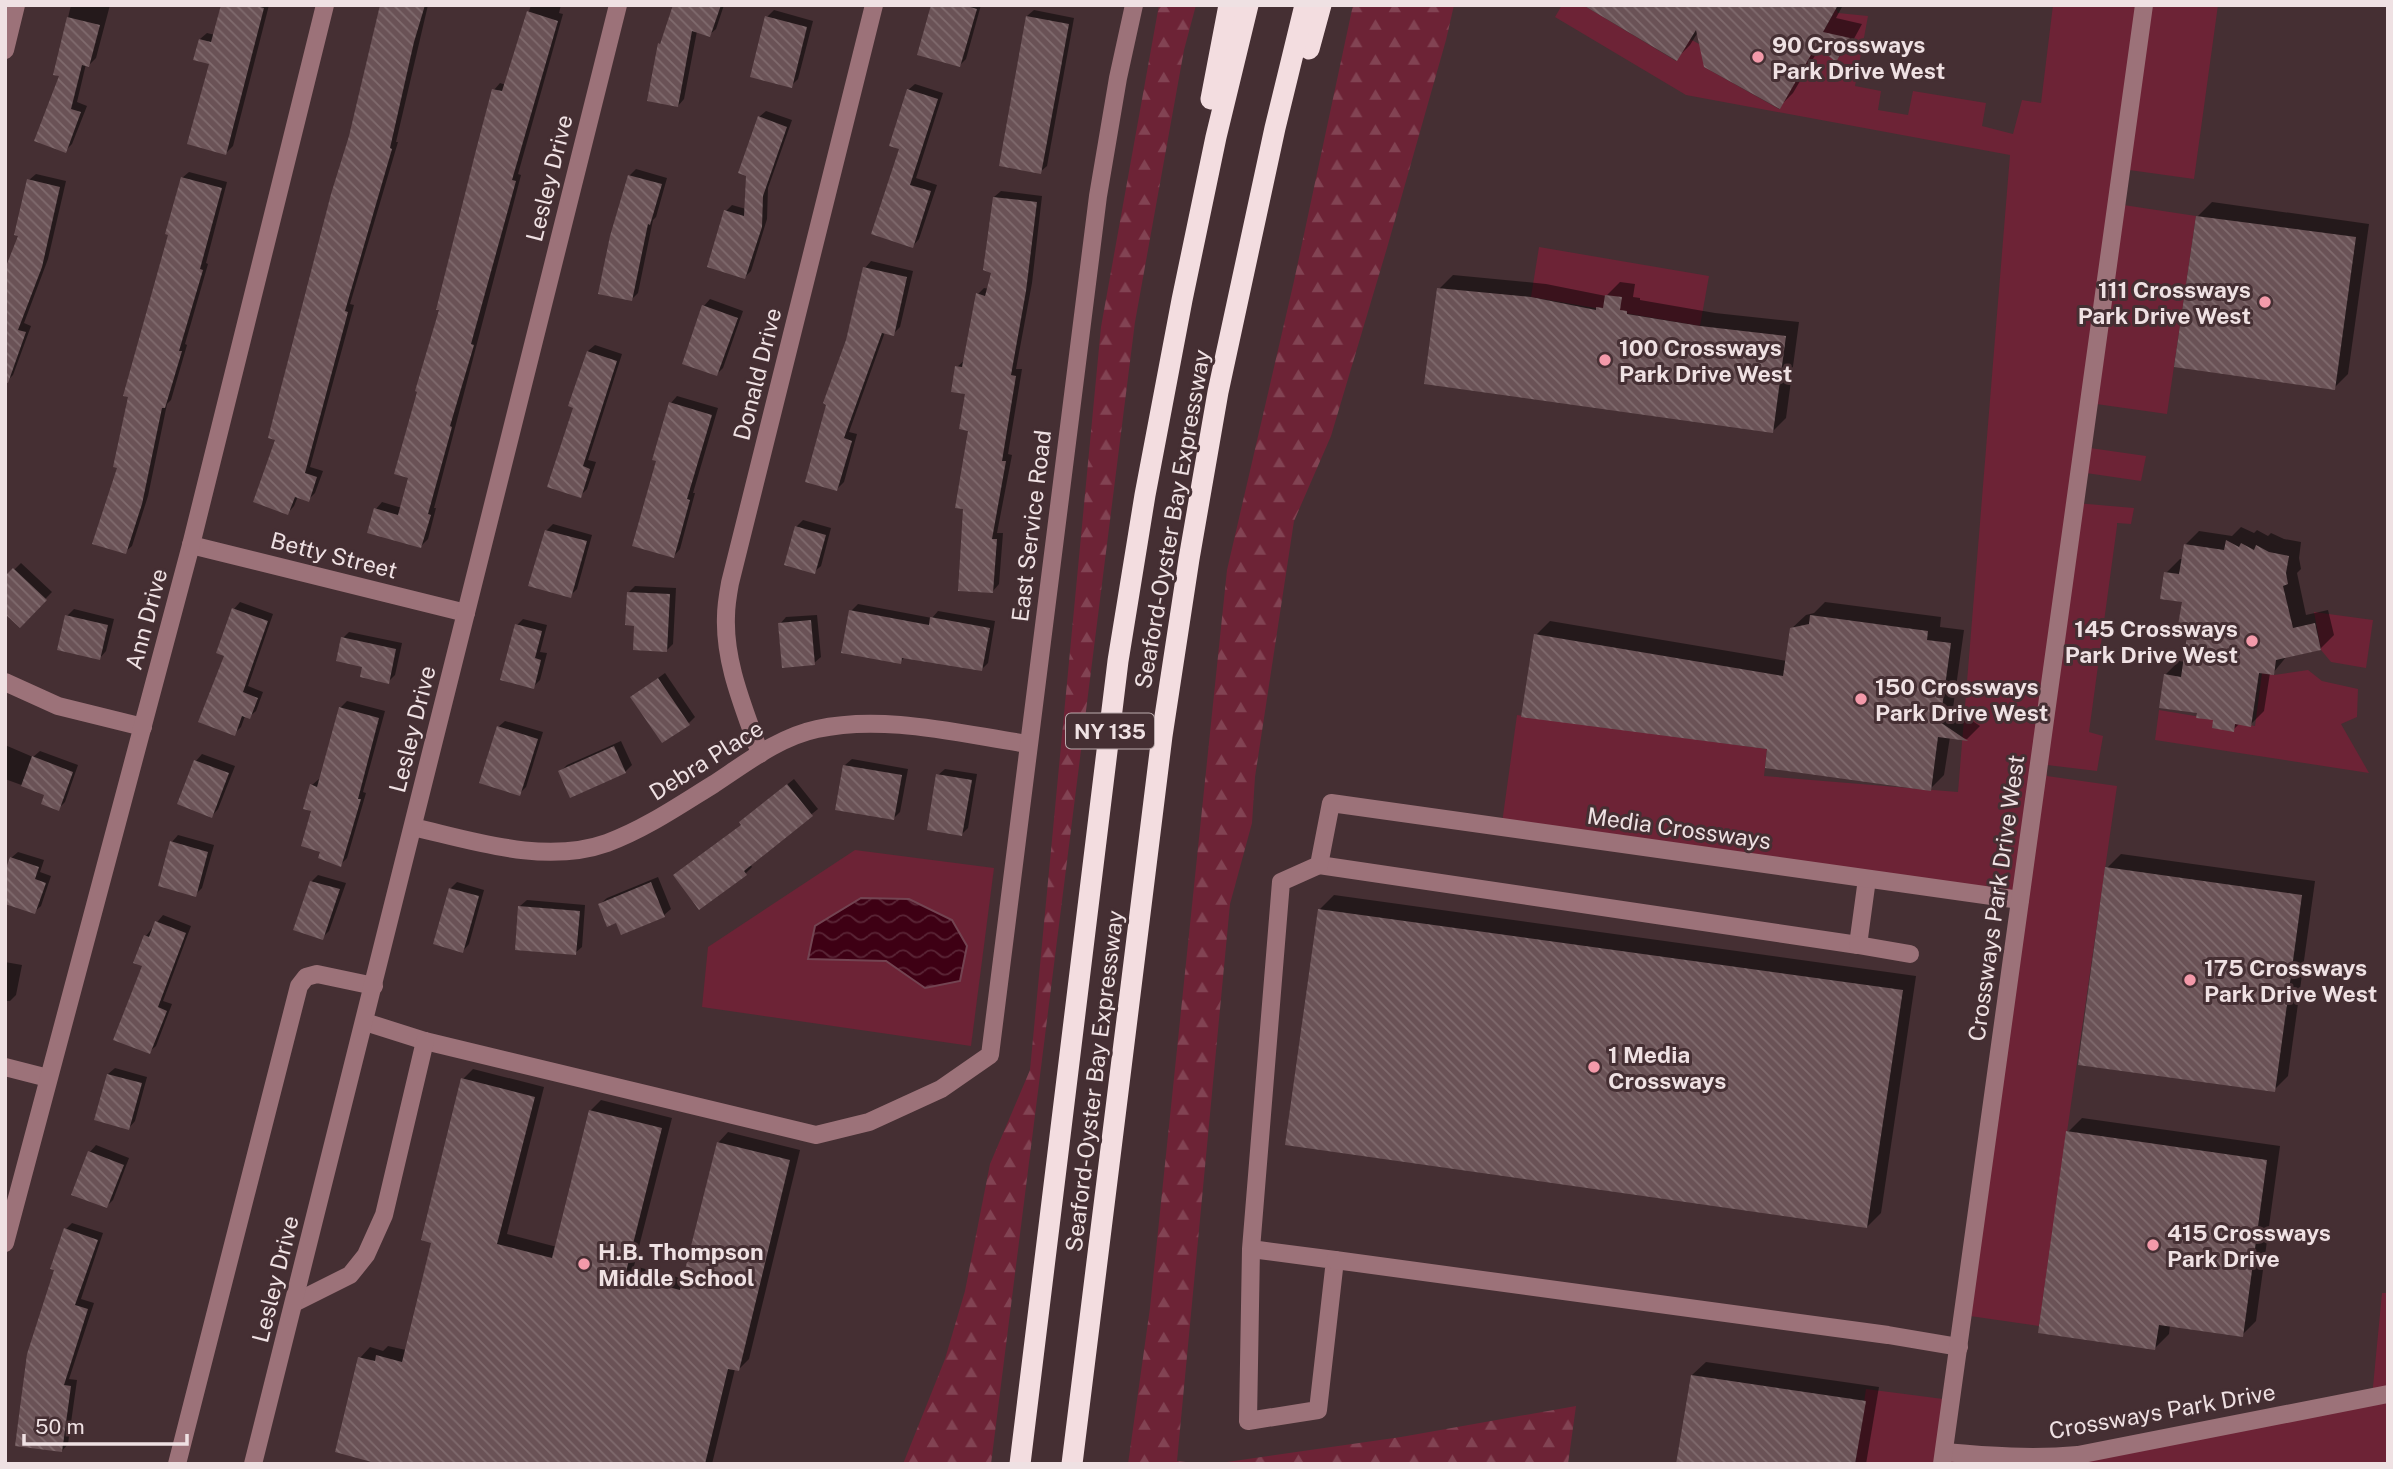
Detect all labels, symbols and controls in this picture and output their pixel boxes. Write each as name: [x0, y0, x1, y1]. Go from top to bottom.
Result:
place label: 90 Crossways Park Drive West: [1772, 31, 1945, 84]
marker: 90 Crossways Park Drive West: [1750, 49, 1766, 65]
street label: Lesley Drive: [520, 112, 578, 244]
place label: 111 Crossways Park Drive West: [2078, 276, 2251, 329]
marker: 111 Crossways Park Drive West: [2257, 294, 2273, 310]
street label: Donald Drive: [727, 305, 787, 443]
place label: 100 Crossways Park Drive West: [1619, 334, 1792, 387]
street label: Seaford-Oyster Bay Expressway: [1129, 347, 1215, 691]
marker: 100 Crossways Park Drive West: [1597, 352, 1613, 368]
street label: East Service Road: [1006, 429, 1056, 623]
street label: Betty Street: [268, 526, 400, 584]
street label: Ann Drive: [120, 566, 172, 672]
place label: 145 Crossways Park Drive West: [2065, 615, 2238, 668]
marker: 145 Crossways Park Drive West: [2244, 633, 2260, 649]
street label: Lesley Drive: [383, 663, 441, 795]
place label: 150 Crossways Park Drive West: [1875, 673, 2048, 726]
marker: 150 Crossways Park Drive West: [1853, 691, 1869, 707]
street label: Debra Place: [644, 714, 768, 806]
road number: NY 135: [1066, 714, 1154, 748]
street label: Crossways Park Drive West: [1963, 753, 2029, 1043]
street label: Media Crossways: [1585, 802, 1773, 854]
street label: Seaford-Oyster Bay Expressway: [1060, 909, 1128, 1253]
place label: 175 Crossways Park Drive West: [2204, 954, 2377, 1007]
marker: 175 Crossways Park Drive West: [2182, 972, 2198, 988]
place label: 1 Media Crossways: [1608, 1041, 1726, 1094]
marker: 1 Media Crossways: [1586, 1059, 1602, 1075]
street label: Lesley Drive: [246, 1213, 304, 1345]
place label: 415 Crossways Park Drive: [2167, 1219, 2331, 1272]
marker: 415 Crossways Park Drive: [2145, 1237, 2161, 1253]
place label: H.B. Thompson Middle School: [598, 1238, 764, 1291]
marker: H.B. Thompson Middle School: [576, 1256, 592, 1272]
street label: Crossways Park Drive: [2047, 1378, 2277, 1444]
scale bar: [24, 1402, 187, 1446]
text: 50 m: [35, 1414, 85, 1439]

